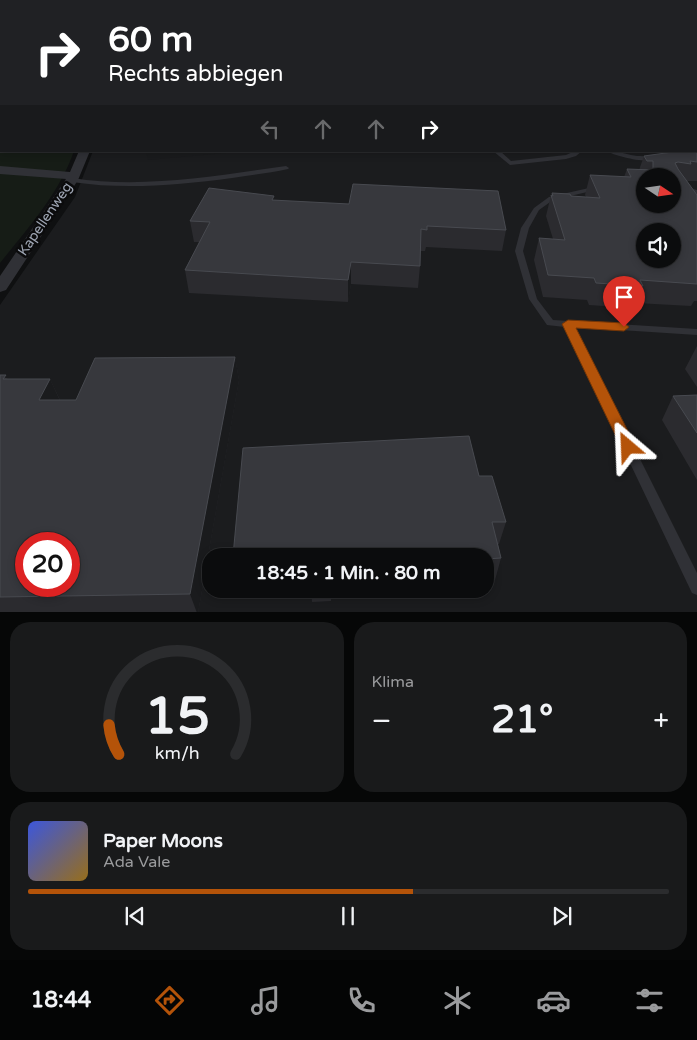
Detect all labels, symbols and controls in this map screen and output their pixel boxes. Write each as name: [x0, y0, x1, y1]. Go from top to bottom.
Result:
text: 60 m: [108, 19, 193, 61]
icon: right: [25, 20, 90, 85]
text: Rechts abbiegen: [108, 61, 283, 87]
icon: left: [256, 115, 284, 143]
icon: ahead: [309, 115, 337, 143]
icon: ahead: [362, 115, 390, 143]
icon: right: [415, 115, 443, 143]
north arrow: [636, 168, 681, 212]
map controls: [636, 168, 681, 268]
street label: Kapellenweg: [14, 179, 76, 259]
button: sound: [636, 223, 681, 268]
pin: [603, 276, 645, 327]
icon: arrive: [610, 283, 638, 311]
position arrow: [601, 420, 653, 472]
speed limit sign: 20: [15, 532, 80, 597]
text: 18:45 · 1 Min. · 80 m: [256, 562, 440, 584]
text: Klima: [372, 672, 414, 692]
text: 15: [144, 685, 209, 748]
text: 21°: [491, 697, 553, 743]
text: −: [372, 704, 391, 738]
text: +: [653, 704, 669, 738]
text: km/h: [154, 743, 199, 764]
text: Paper Moons: [103, 830, 223, 852]
text: Ada Vale: [103, 852, 170, 872]
icon: previous: [121, 902, 149, 930]
icon: pause: [334, 902, 362, 930]
icon: next: [548, 902, 576, 930]
icon: directions: [152, 983, 187, 1018]
icon: music: [248, 983, 283, 1018]
icon: phone: [344, 983, 379, 1018]
icon: climate: [440, 983, 475, 1018]
icon: car: [536, 983, 571, 1018]
icon: filters: [632, 983, 667, 1018]
text: 18:44: [30, 987, 91, 1013]

